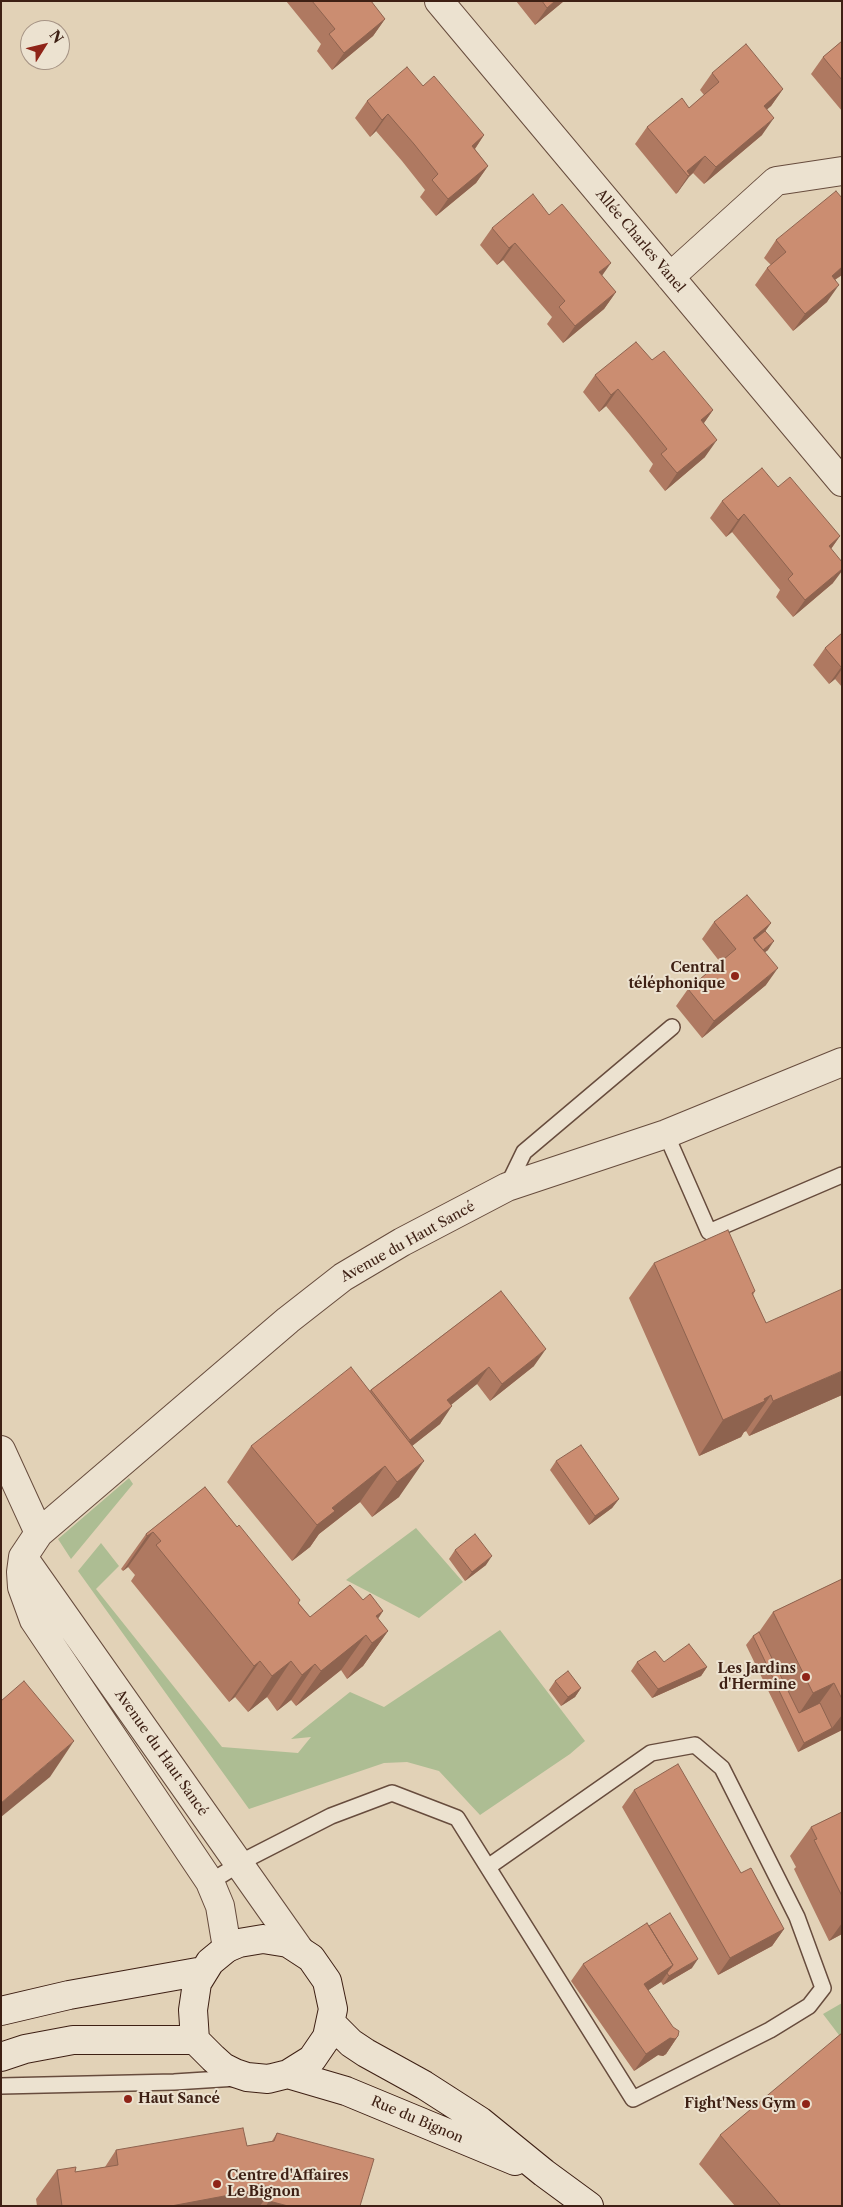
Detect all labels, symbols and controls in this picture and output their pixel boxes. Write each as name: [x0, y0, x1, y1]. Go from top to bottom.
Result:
north arrow: [20, 20, 70, 70]
text: N: [45, 27, 67, 47]
street label: Allée Charles Vanel: [592, 186, 688, 296]
place label: Central téléphonique: [628, 960, 725, 992]
marker: Central téléphonique: [729, 970, 741, 982]
street label: Avenue du Haut Sancé: [338, 1198, 478, 1286]
place label: Les Jardins d'Hermine: [717, 1661, 796, 1694]
marker: Les Jardins d'Hermine: [800, 1671, 812, 1683]
street label: Avenue du Haut Sancé: [111, 1686, 211, 1820]
place label: Haut Sancé: [138, 2091, 220, 2107]
marker: Haut Sancé: [122, 2093, 134, 2105]
street label: Rue du Bignon: [368, 2093, 466, 2147]
place label: Fight'Ness Gym: [684, 2096, 796, 2112]
marker: Fight'Ness Gym: [800, 2098, 812, 2110]
place label: Centre d'Affaires Le Bignon: [227, 2168, 348, 2200]
marker: Centre d'Affaires Le Bignon: [211, 2178, 223, 2190]

